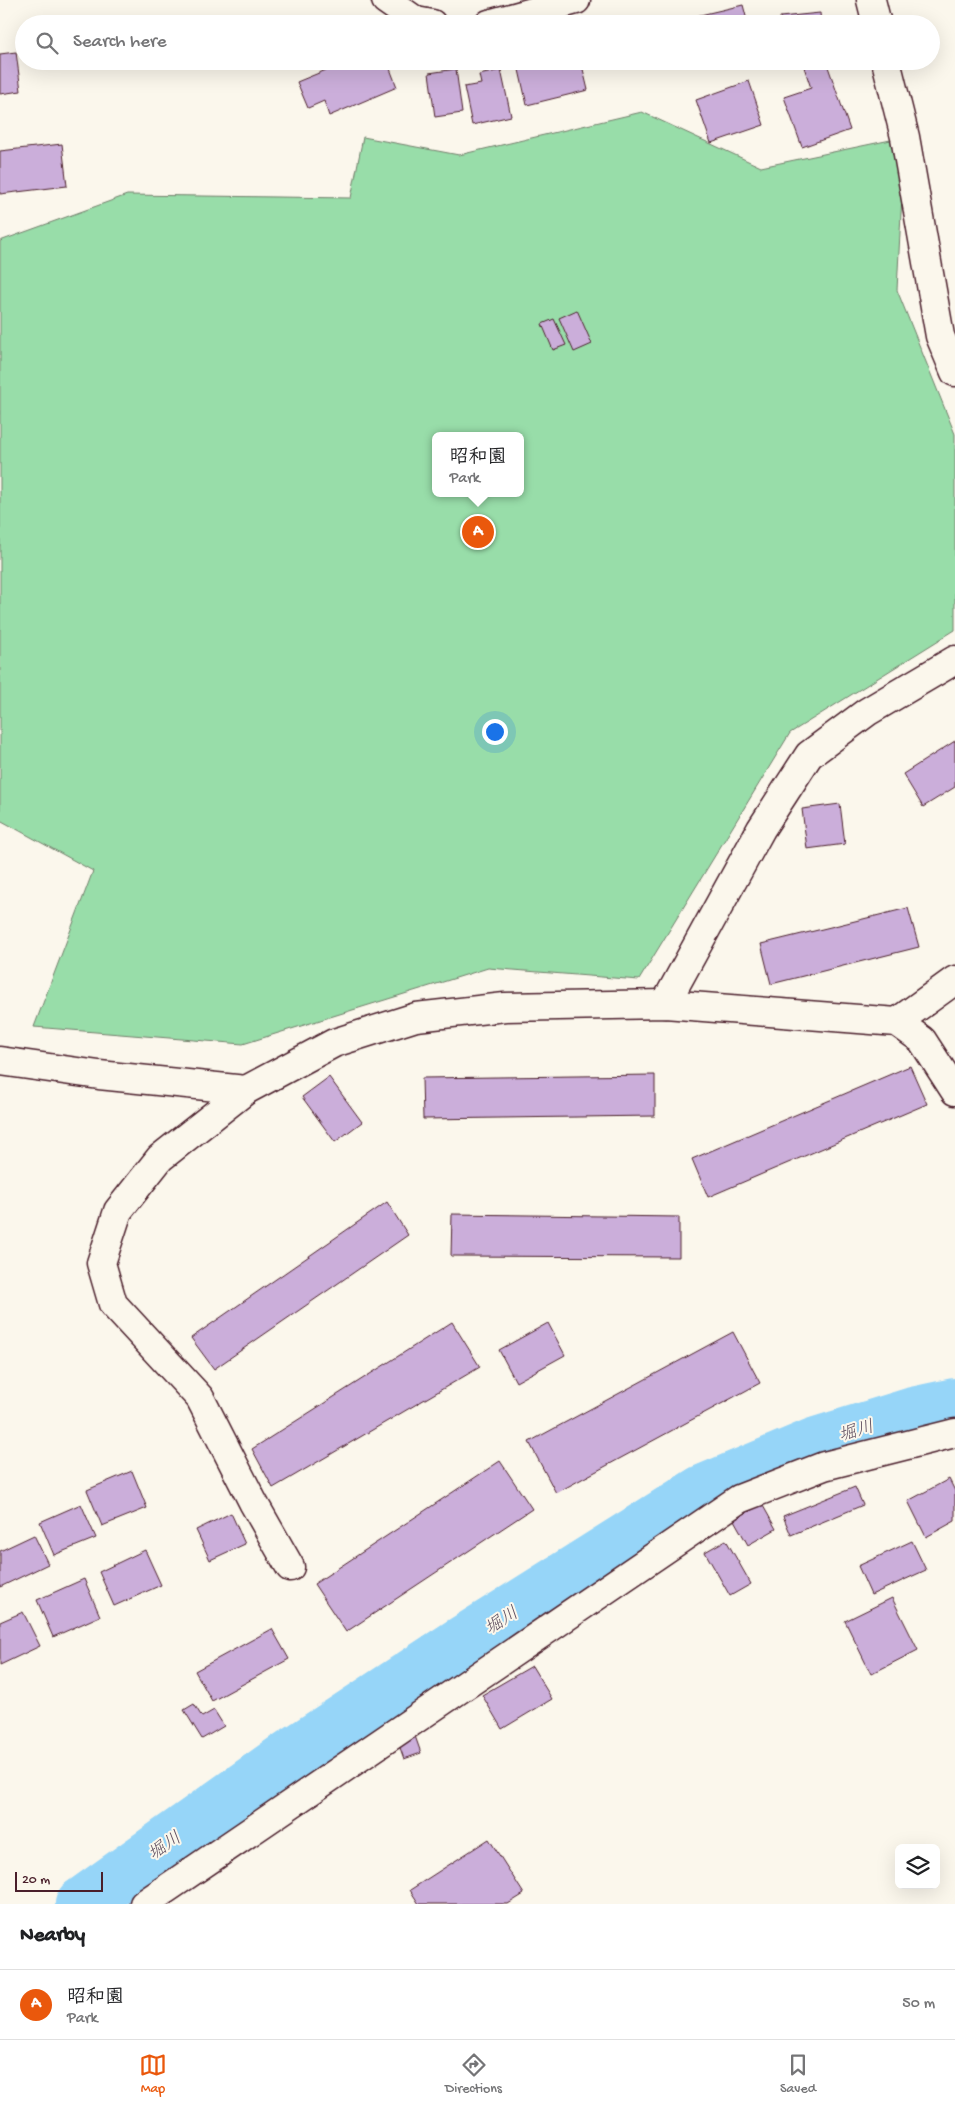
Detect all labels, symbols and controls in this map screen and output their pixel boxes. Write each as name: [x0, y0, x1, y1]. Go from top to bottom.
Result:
search box: [15, 15, 940, 70]
icon: search: [33, 29, 61, 57]
text: Search here: [73, 31, 167, 54]
popup: [432, 432, 524, 497]
text: 昭和園: [449, 447, 507, 470]
text: Park: [449, 470, 480, 489]
pin: A: [462, 513, 494, 551]
your location: [482, 719, 508, 745]
water label: 堀川: [836, 1417, 877, 1448]
water label: 堀川: [482, 1603, 523, 1641]
water label: 堀川: [145, 1828, 186, 1866]
map controls: [895, 1844, 940, 1889]
button: layers: [895, 1844, 940, 1889]
scale bar: [15, 1869, 102, 1892]
text: 20 m: [22, 1872, 50, 1889]
text: Nearby: [20, 1924, 85, 1949]
text: 昭和園: [67, 1987, 124, 2010]
text: A: [31, 1995, 41, 2014]
text: 50 m: [902, 1995, 935, 2014]
text: Park: [67, 2010, 98, 2029]
tab: Map: [139, 2051, 167, 2098]
tab: Directions: [445, 2051, 502, 2098]
tab: Saved: [780, 2051, 816, 2098]

